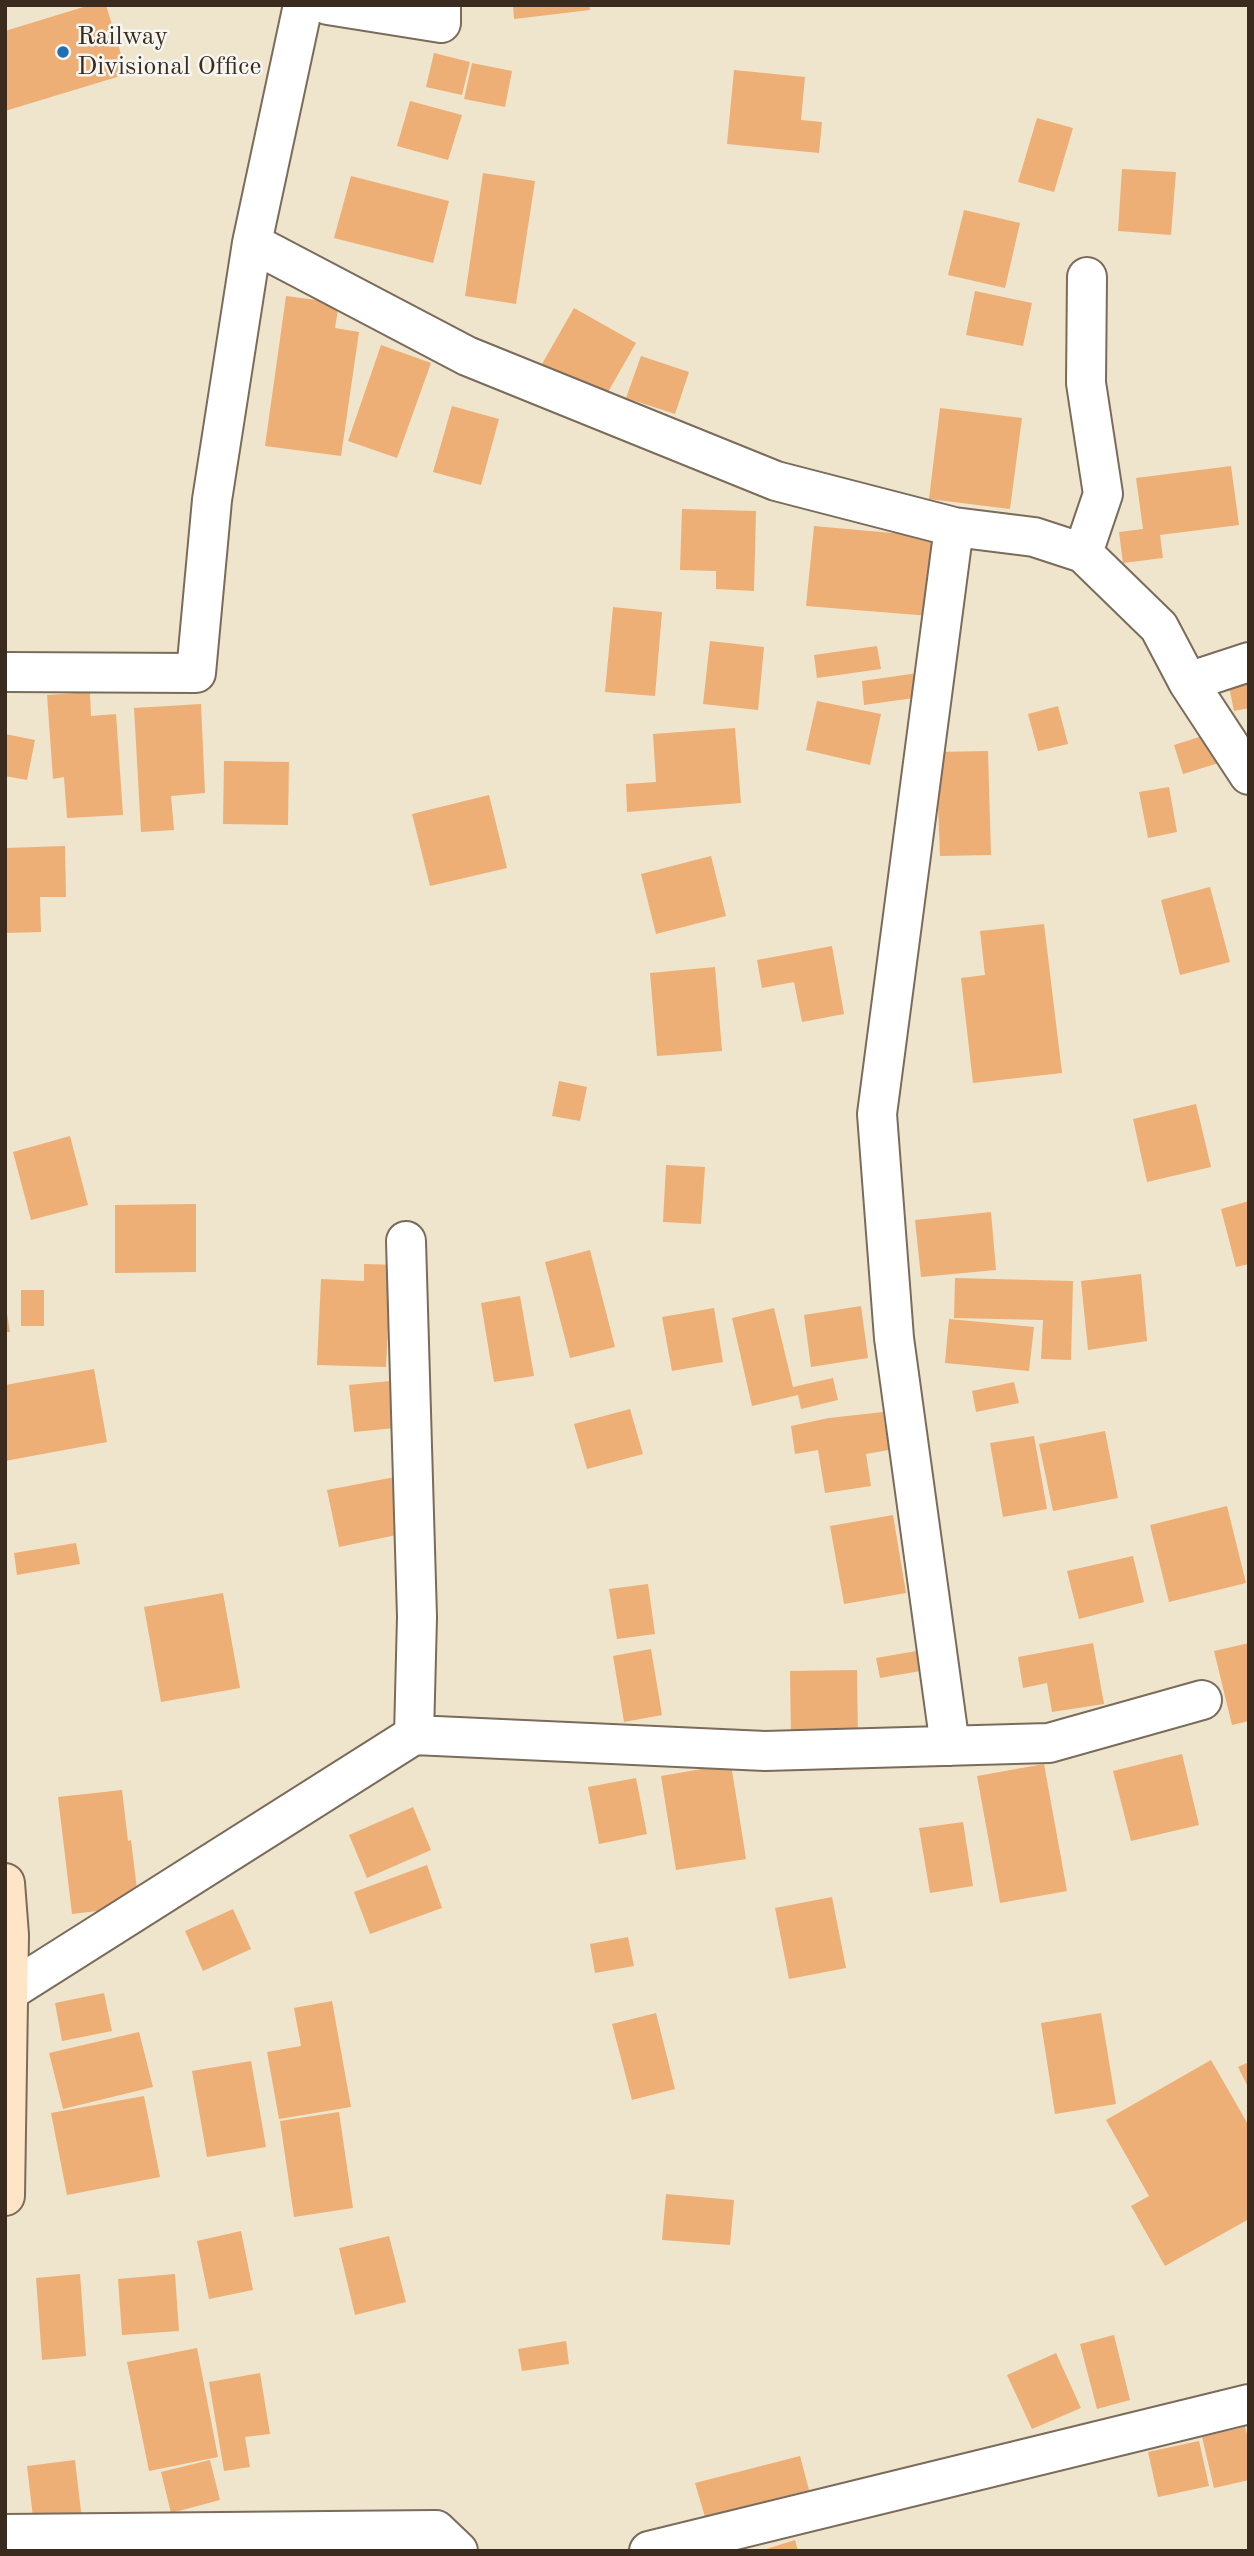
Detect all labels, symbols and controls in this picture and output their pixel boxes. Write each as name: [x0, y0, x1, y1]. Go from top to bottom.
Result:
place label: Railway Divisional Office: [77, 21, 261, 82]
marker: Railway Divisional Office: [55, 44, 71, 60]

